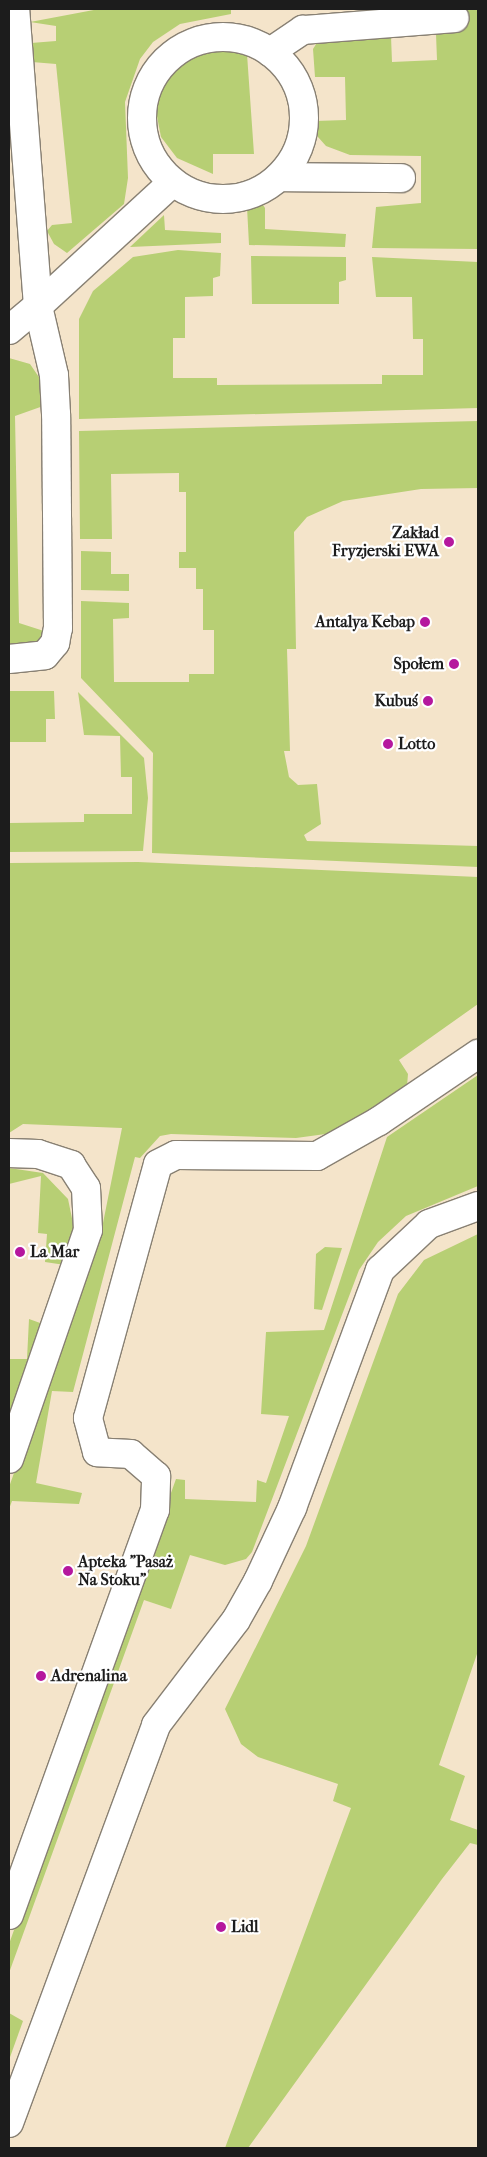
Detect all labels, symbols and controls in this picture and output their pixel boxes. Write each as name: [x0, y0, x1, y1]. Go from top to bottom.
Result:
place label: Zakład Fryzjerski EWA: [332, 523, 439, 561]
marker: Zakład Fryzjerski EWA: [443, 536, 455, 548]
place label: Antalya Kebap: [315, 612, 415, 632]
marker: Antalya Kebap: [419, 616, 431, 628]
place label: Społem: [394, 654, 444, 674]
marker: Społem: [448, 658, 460, 670]
place label: Kubuś: [374, 691, 418, 711]
marker: Kubuś: [422, 695, 434, 707]
place label: Lotto: [398, 734, 435, 754]
marker: Lotto: [382, 738, 394, 750]
place label: La Mar: [30, 1242, 79, 1262]
marker: La Mar: [14, 1246, 26, 1258]
place label: Apteka "Pasaż Na Stoku": [78, 1552, 173, 1590]
marker: Apteka "Pasaż Na Stoku": [62, 1565, 74, 1577]
place label: Adrenalina: [51, 1666, 127, 1686]
marker: Adrenalina: [35, 1670, 47, 1682]
place label: Lidl: [231, 1917, 258, 1937]
marker: Lidl: [215, 1921, 227, 1933]

